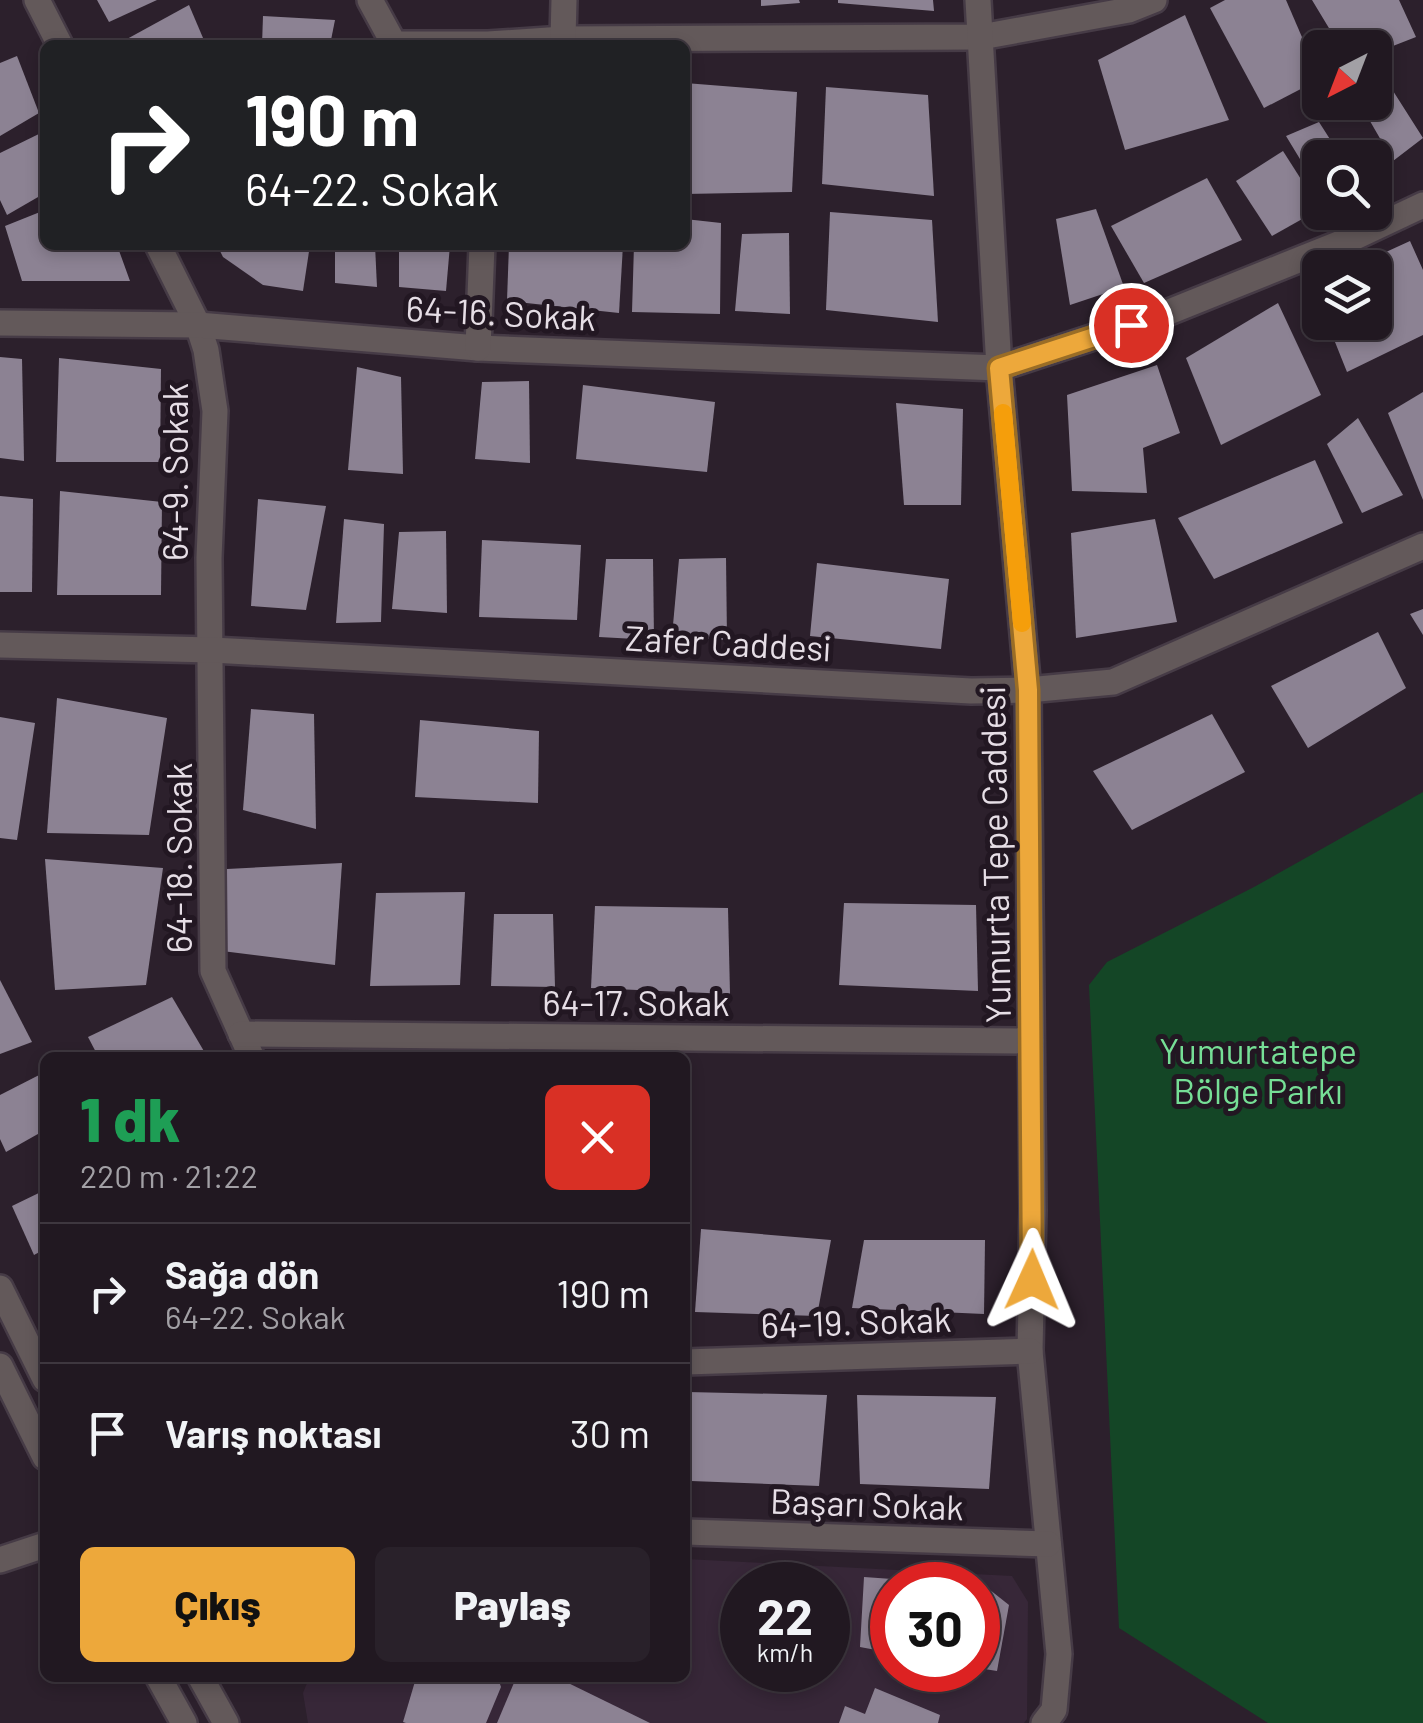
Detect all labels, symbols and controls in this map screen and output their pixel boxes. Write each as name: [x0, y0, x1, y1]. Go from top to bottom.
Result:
north arrow: [1302, 30, 1392, 120]
map controls: [1302, 30, 1392, 340]
text: 190 m: [245, 76, 419, 160]
icon: right: [80, 80, 210, 210]
button: search: [1302, 140, 1392, 230]
text: 64-22. Sokak: [245, 161, 499, 215]
button: layers: [1302, 250, 1392, 340]
pin: [1089, 283, 1174, 368]
street label: 64-16. Sokak: [405, 286, 597, 338]
icon: arrive: [1104, 298, 1159, 353]
street label: 64-9. Sokak: [153, 383, 195, 561]
street label: Zafer Caddesi: [624, 616, 832, 668]
street label: Yumurta Tepe Caddesi: [970, 686, 1018, 1024]
street label: 64-18. Sokak: [157, 763, 199, 953]
street label: 64-17. Sokak: [542, 981, 730, 1023]
park label: Yumurtatepe Bölge Parkı: [1159, 1029, 1357, 1111]
text: 1 dk: [80, 1082, 180, 1154]
button: close: [545, 1085, 650, 1190]
text: 220 m · 21:22: [80, 1156, 258, 1194]
position arrow: [980, 1228, 1084, 1332]
text: Sağa dön: [165, 1251, 319, 1297]
icon: right: [80, 1266, 135, 1321]
text: 190 m: [556, 1270, 650, 1316]
text: 64-22. Sokak: [165, 1297, 346, 1335]
street label: 64-19. Sokak: [760, 1297, 952, 1345]
icon: arrive: [80, 1406, 135, 1461]
text: Varış noktası: [165, 1410, 381, 1456]
text: 30 m: [570, 1410, 650, 1456]
street label: Başarı Sokak: [769, 1479, 965, 1527]
button: Çıkış: [80, 1547, 355, 1662]
button: Paylaş: [375, 1547, 650, 1662]
speed limit sign: 30: [870, 1562, 1000, 1692]
text: 22: [757, 1585, 813, 1645]
text: km/h: [757, 1637, 813, 1667]

